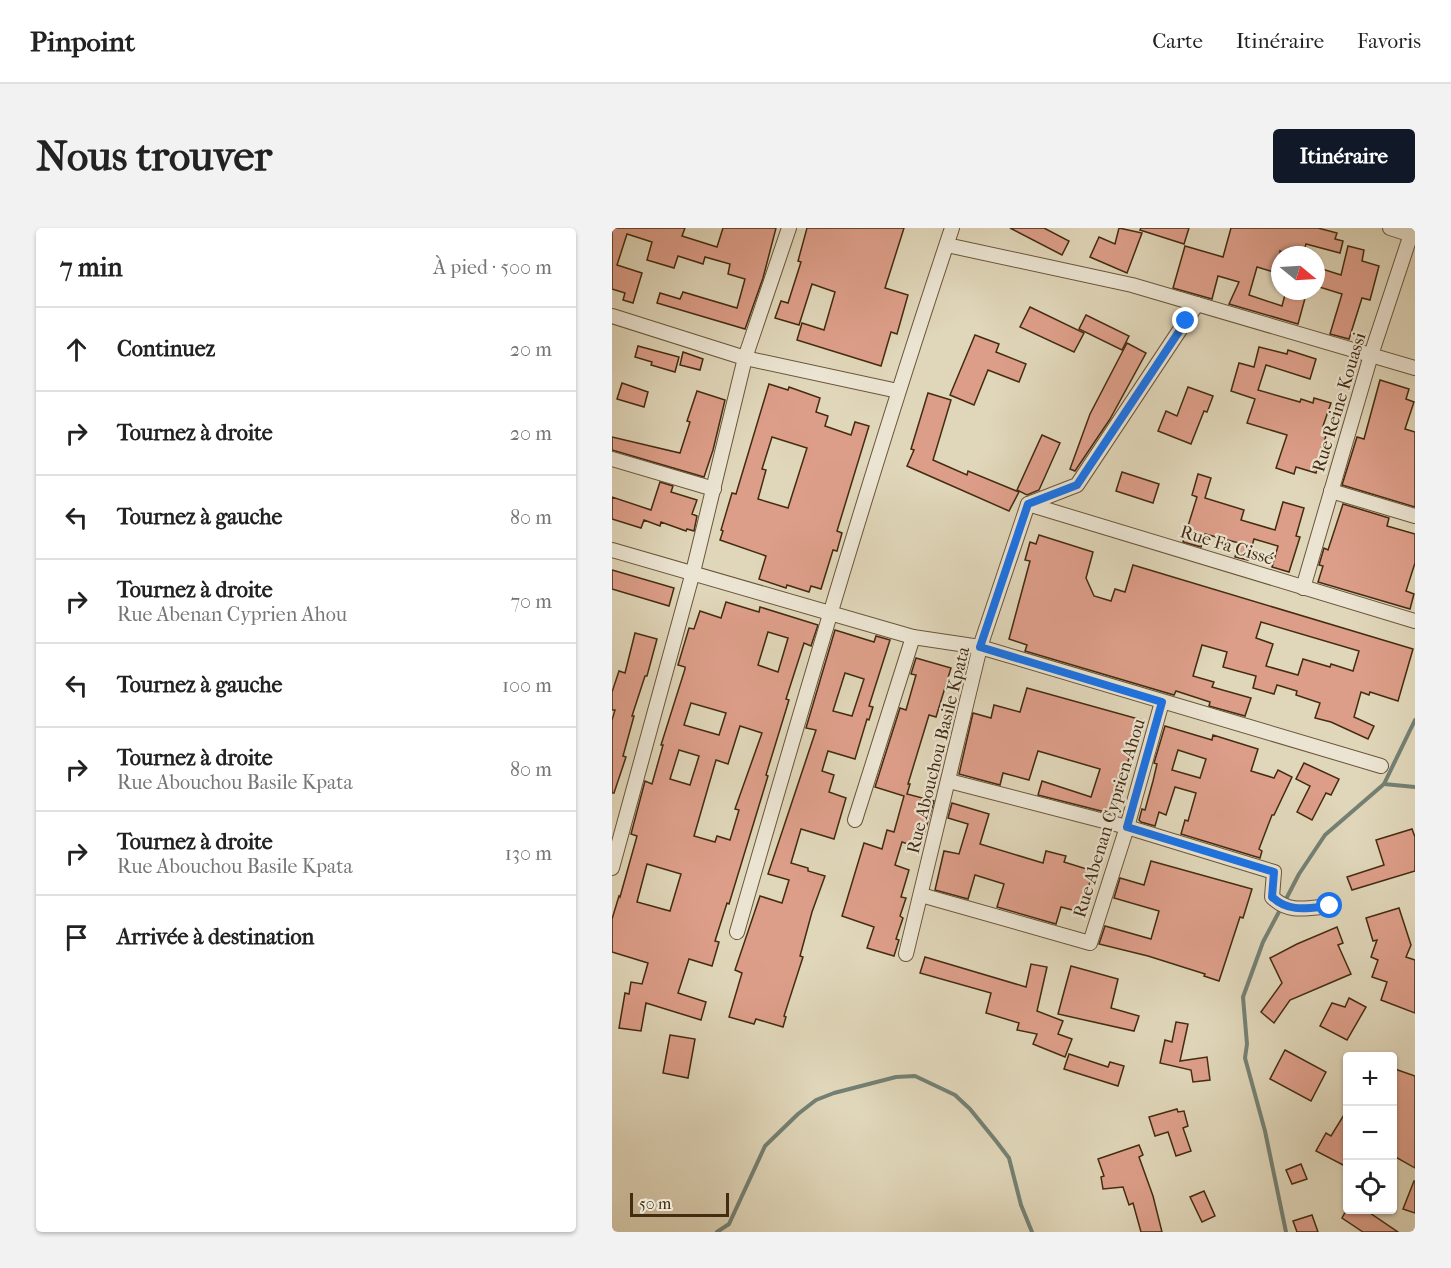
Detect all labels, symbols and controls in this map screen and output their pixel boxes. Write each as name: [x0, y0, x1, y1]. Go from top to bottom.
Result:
text: Pinpoint: [30, 25, 135, 58]
text: Carte: [1152, 29, 1203, 53]
text: Itinéraire: [1236, 29, 1324, 53]
text: Favoris: [1357, 29, 1421, 53]
button: Itinéraire: [1273, 129, 1415, 183]
text: Nous trouver: [36, 132, 272, 181]
north arrow: [1271, 246, 1325, 300]
text: 7 min: [60, 252, 123, 283]
text: À pied · 500 m: [433, 256, 552, 279]
route end: [1172, 307, 1198, 333]
street label: Rue Reine Kouassi: [1308, 329, 1371, 474]
icon: ahead: [60, 333, 93, 366]
text: Continuez: [117, 336, 215, 362]
text: 20 m: [510, 338, 552, 361]
icon: right: [60, 417, 93, 450]
text: Tournez à droite: [117, 420, 273, 446]
text: 20 m: [510, 422, 552, 445]
icon: left: [60, 501, 93, 534]
text: Tournez à gauche: [117, 504, 282, 530]
text: 80 m: [510, 506, 552, 529]
street label: Rue Fa Cissé: [1177, 521, 1276, 570]
text: Tournez à droite: [117, 577, 273, 603]
icon: right: [60, 585, 93, 618]
text: 70 m: [510, 590, 552, 613]
text: Rue Abenan Cyprien Ahou: [117, 603, 347, 626]
street label: Rue Abouchou Basile Kpata: [903, 644, 974, 856]
icon: left: [60, 669, 93, 702]
text: Tournez à gauche: [117, 672, 282, 698]
text: 100 m: [502, 674, 552, 697]
street label: Rue Abenan Cyprien Ahou: [1069, 716, 1150, 920]
text: Tournez à droite: [117, 745, 273, 771]
icon: right: [60, 753, 93, 786]
text: 80 m: [510, 758, 552, 781]
text: Rue Abouchou Basile Kpata: [117, 771, 353, 794]
text: Tournez à droite: [117, 829, 273, 855]
icon: right: [60, 837, 93, 870]
text: 130 m: [505, 842, 552, 865]
text: Rue Abouchou Basile Kpata: [117, 855, 353, 878]
route start: [1316, 892, 1342, 918]
icon: arrive: [60, 921, 93, 954]
text: Arrivée à destination: [117, 924, 314, 950]
map controls: [1343, 1052, 1397, 1214]
button: +: [1343, 1052, 1397, 1106]
button: −: [1343, 1106, 1397, 1160]
button: locate: [1343, 1160, 1397, 1214]
scale bar: [630, 1190, 729, 1218]
text: 50 m: [639, 1194, 671, 1213]

